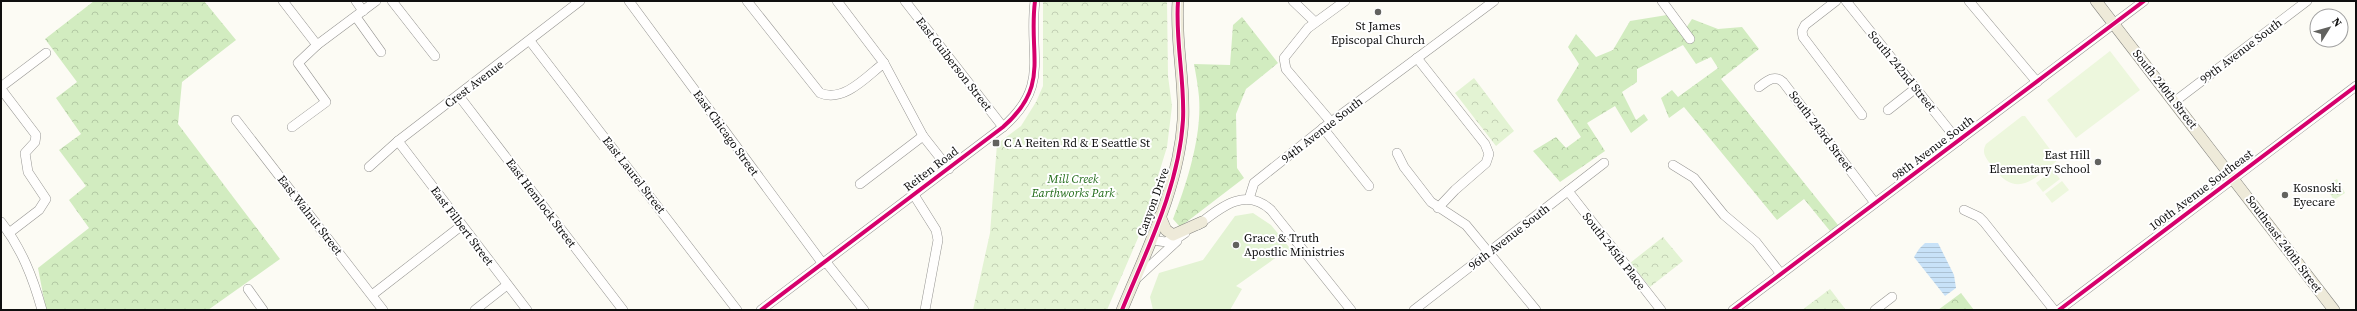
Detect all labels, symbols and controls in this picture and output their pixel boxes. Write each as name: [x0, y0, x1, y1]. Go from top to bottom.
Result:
marker: St James Episcopal Church: [1373, 7, 1383, 17]
north arrow: [2309, 8, 2349, 48]
street label: East Guiberson Street: [912, 14, 996, 114]
street label: 99th Avenue South: [2197, 15, 2285, 87]
text: N: [2328, 15, 2345, 30]
place label: St James Episcopal Church: [1331, 18, 1425, 48]
street label: South 242nd Street: [1864, 27, 1940, 115]
street label: South 240th Street: [2129, 46, 2201, 132]
street label: Crest Avenue: [441, 57, 507, 111]
street label: East Chicago Street: [690, 87, 762, 179]
street label: South 243rd Street: [1785, 87, 1857, 175]
street label: 94th Avenue South: [1278, 93, 1366, 167]
street label: 98th Avenue South: [1889, 112, 1977, 184]
street label: East Laurel Street: [599, 133, 669, 217]
place label: C A Reiten Rd & E Seattle St: [1004, 135, 1150, 151]
marker: C A Reiten Rd & E Seattle St: [991, 138, 1001, 148]
street label: Reiten Road: [900, 143, 962, 195]
street label: 100th Avenue Southeast: [2146, 146, 2256, 234]
place label: East Hill Elementary School: [1989, 147, 2090, 177]
street label: East Hemlock Street: [502, 155, 580, 251]
marker: East Hill Elementary School: [2093, 157, 2103, 167]
street label: Canyon Drive: [1133, 165, 1173, 239]
park label: Mill Creek Earthworks Park: [1030, 171, 1115, 201]
street label: East Walnut Street: [274, 172, 346, 258]
place label: Kosnoski Eyecare: [2293, 180, 2342, 210]
street label: East Filbert Street: [427, 183, 497, 269]
marker: Kosnoski Eyecare: [2280, 190, 2290, 200]
street label: Southeast 240th Street: [2242, 192, 2326, 296]
street label: 96th Avenue South: [1465, 200, 1553, 274]
street label: South 245th Place: [1579, 209, 1649, 293]
place label: Grace & Truth Apostlic Ministries: [1244, 230, 1344, 260]
marker: Grace & Truth Apostlic Ministries: [1231, 240, 1241, 250]

